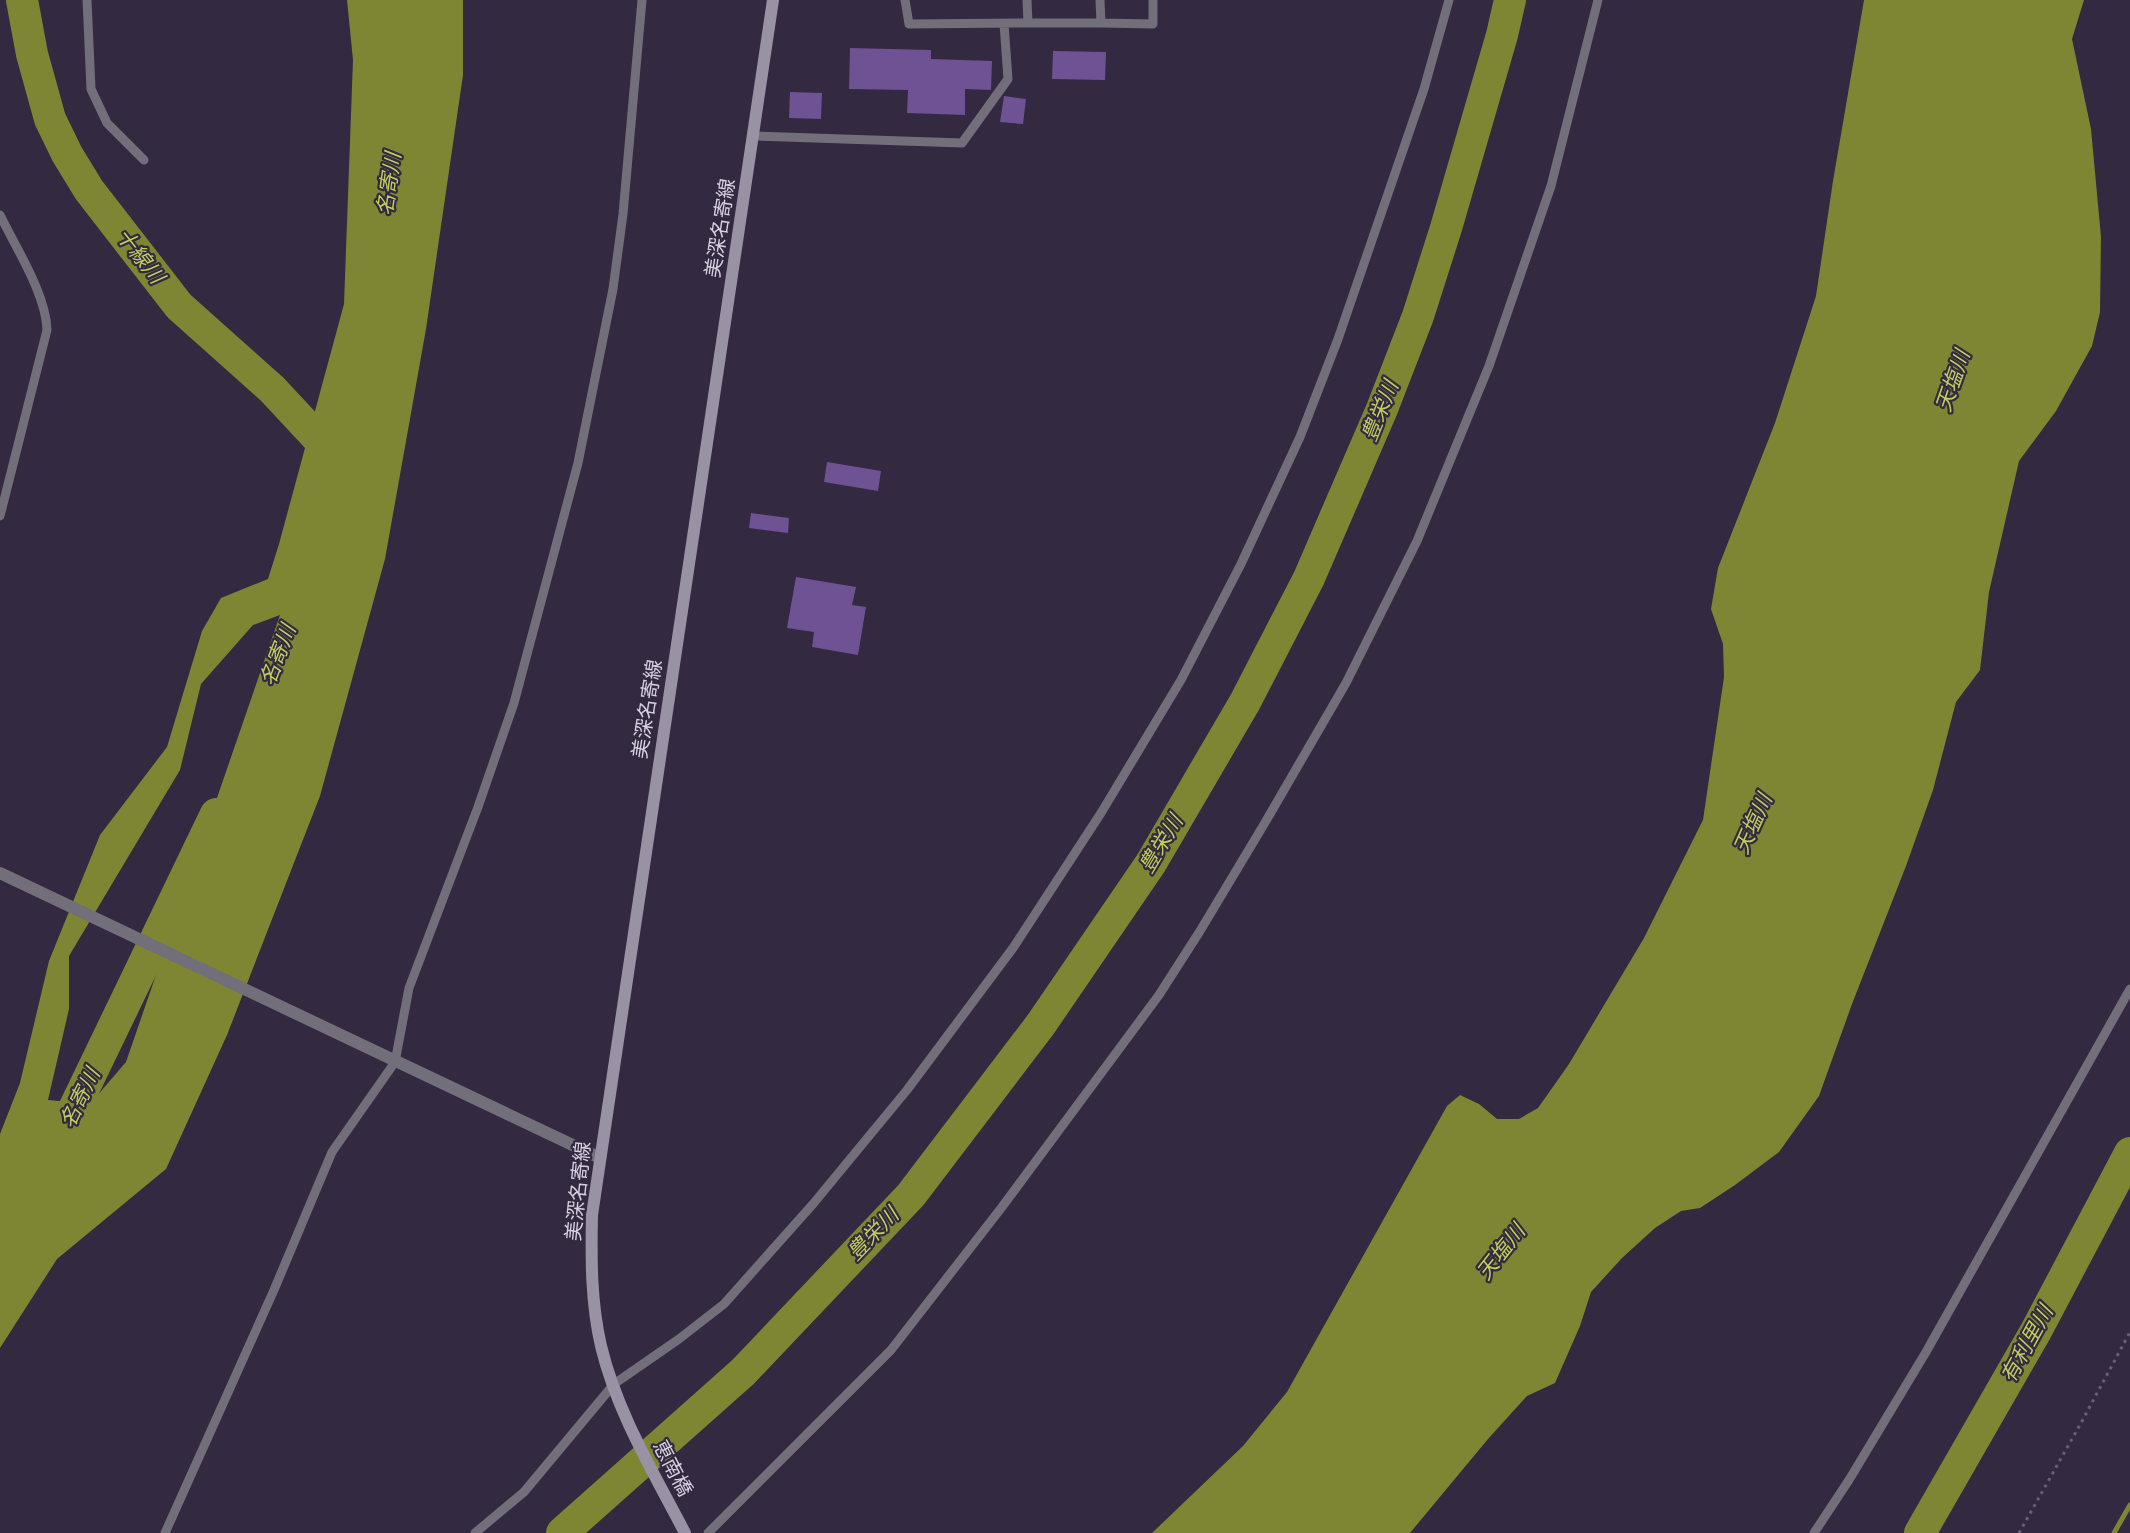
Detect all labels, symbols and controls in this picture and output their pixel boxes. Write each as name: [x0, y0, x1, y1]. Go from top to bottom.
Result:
water label: 名寄川: [371, 149, 407, 217]
street label: 美深名寄線: [699, 177, 741, 279]
water label: 十線川: [110, 223, 172, 290]
water label: 天塩川: [1930, 345, 1976, 415]
water label: 豊栄川: [1355, 375, 1405, 445]
water label: 名寄川: [254, 619, 302, 689]
street label: 美深名寄線: [626, 658, 668, 760]
water label: 天塩川: [1727, 788, 1779, 858]
water label: 豊栄川: [1133, 808, 1189, 878]
water label: 名寄川: [54, 1062, 106, 1132]
street label: 美深名寄線: [560, 1140, 596, 1242]
water label: 豊栄川: [841, 1200, 906, 1266]
water label: 天塩川: [1471, 1217, 1532, 1285]
water label: 有利里川: [1994, 1299, 2060, 1387]
street label: 恵南橋: [647, 1435, 699, 1501]

